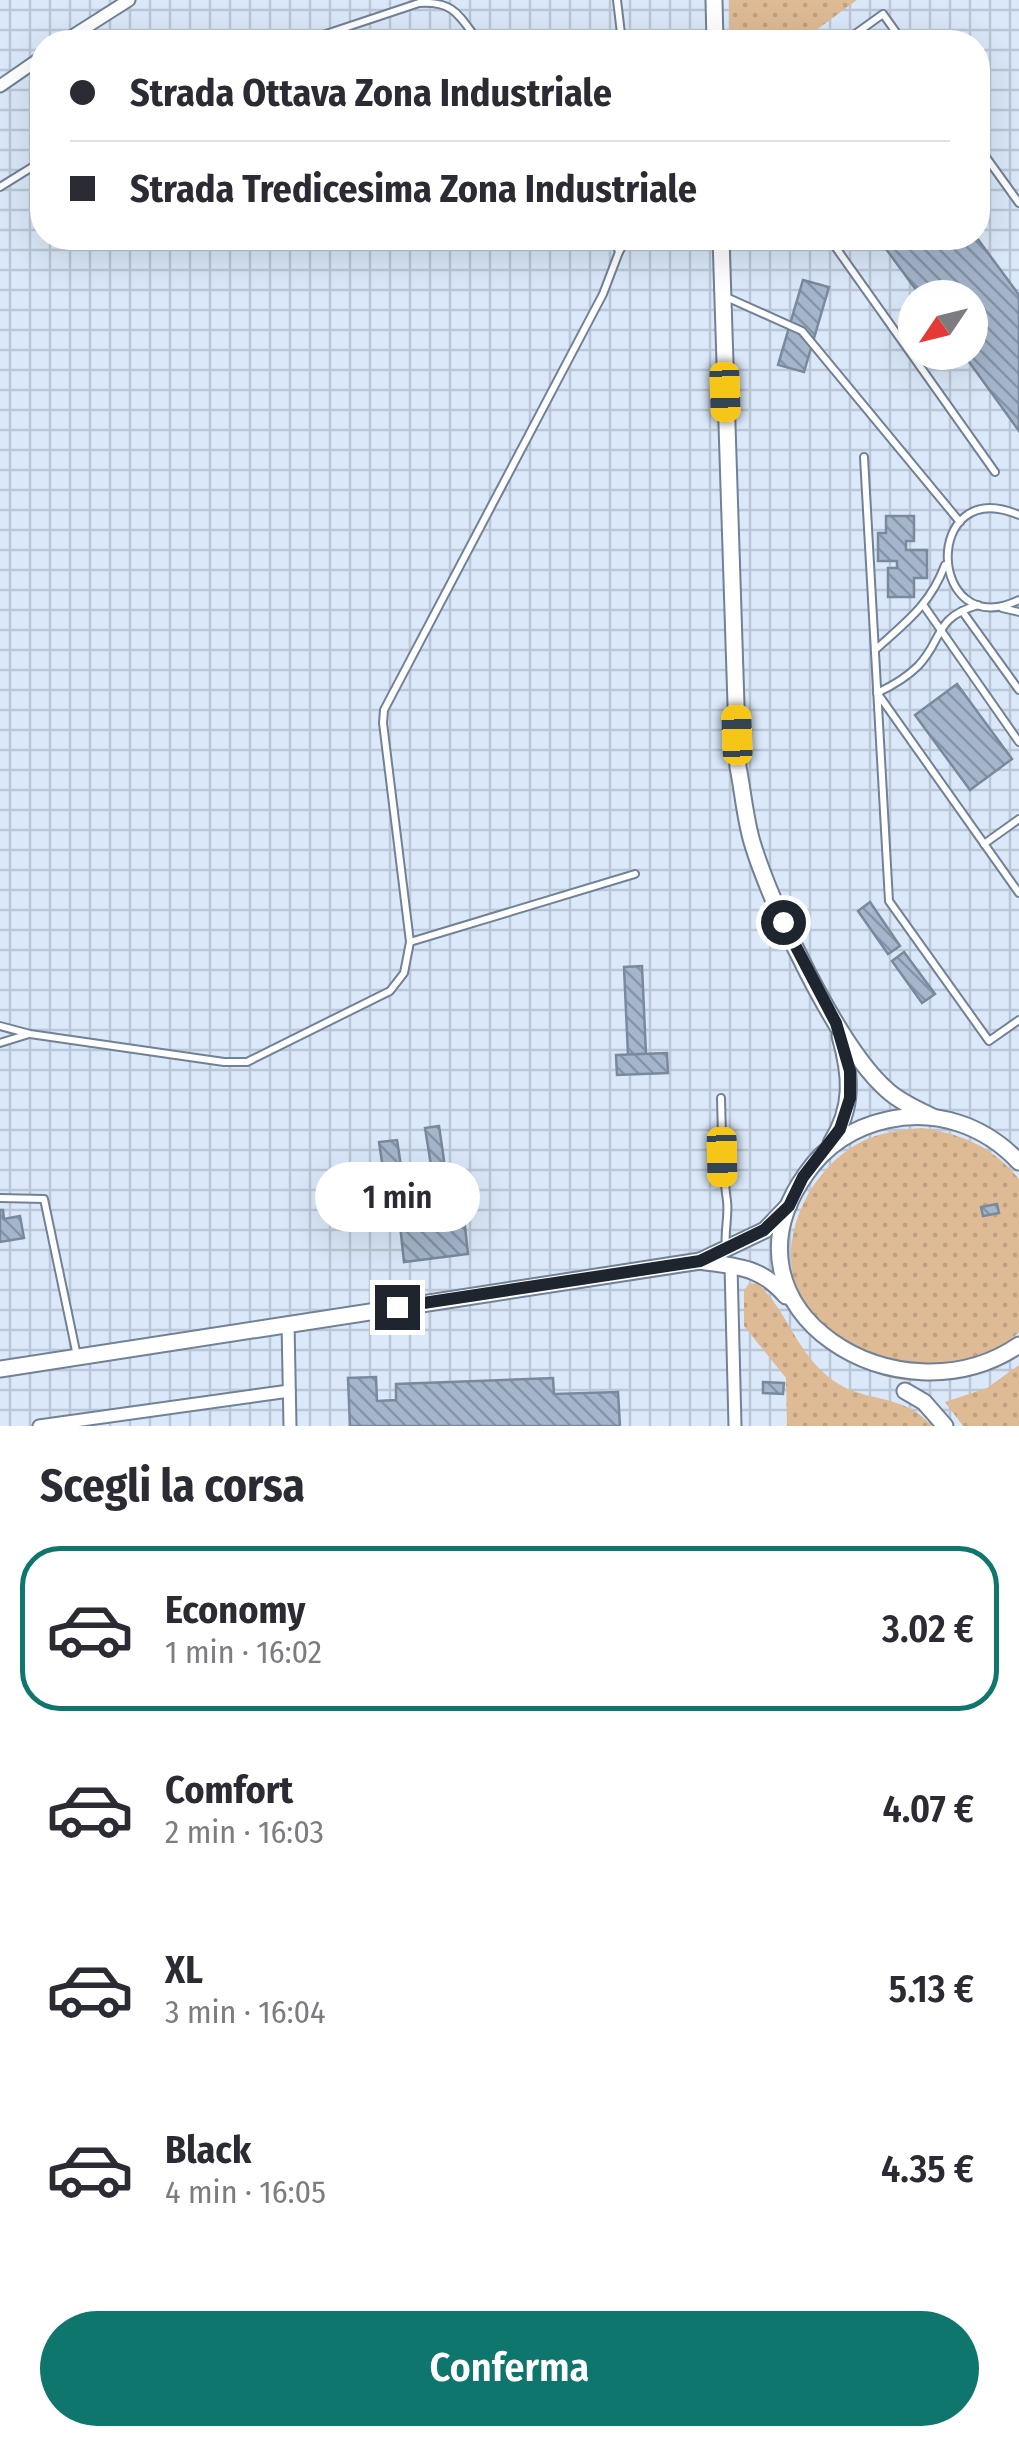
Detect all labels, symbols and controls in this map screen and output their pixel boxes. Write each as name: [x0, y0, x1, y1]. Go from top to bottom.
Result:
text: Strada Ottava Zona Industriale: [130, 70, 612, 116]
text: Strada Tredicesima Zona Industriale: [130, 166, 697, 212]
north arrow: [898, 280, 988, 370]
map controls: [898, 280, 988, 370]
car: [709, 361, 741, 423]
car: [721, 704, 753, 766]
route start: [761, 900, 806, 945]
car: [706, 1127, 738, 1187]
callout: 1 min: [314, 1162, 480, 1232]
text: 1 min: [363, 1178, 432, 1216]
route end: [375, 1285, 420, 1330]
text: Scegli la corsa: [40, 1459, 305, 1513]
icon: car: [45, 1584, 135, 1674]
text: Economy: [165, 1587, 305, 1633]
text: 3.02 €: [882, 1606, 974, 1652]
text: 1 min · 16:02: [165, 1633, 322, 1671]
icon: car: [45, 1764, 135, 1854]
text: Comfort: [165, 1767, 293, 1813]
text: 4.07 €: [882, 1786, 974, 1832]
text: 2 min · 16:03: [165, 1813, 324, 1851]
icon: car: [45, 1944, 135, 2034]
text: XL: [165, 1947, 203, 1993]
text: 5.13 €: [889, 1966, 974, 2012]
text: 3 min · 16:04: [165, 1993, 326, 2031]
icon: car: [45, 2124, 135, 2214]
text: Black: [165, 2127, 251, 2173]
text: 4.35 €: [881, 2146, 974, 2192]
text: 4 min · 16:05: [165, 2173, 326, 2211]
button: Conferma: [40, 2311, 979, 2426]

